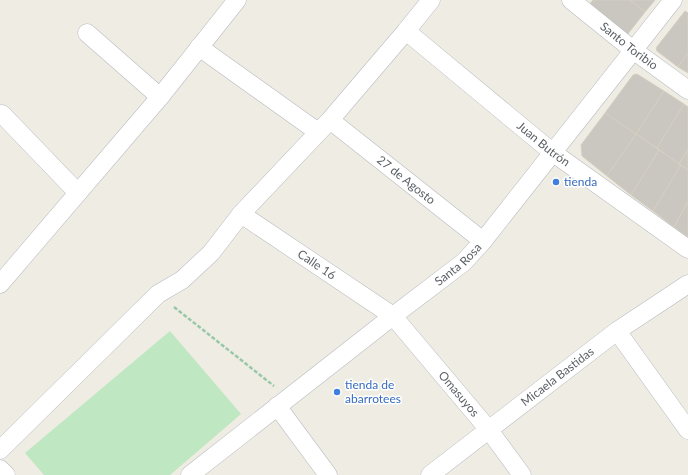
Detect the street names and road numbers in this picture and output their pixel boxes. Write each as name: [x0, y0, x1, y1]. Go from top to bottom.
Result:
street label: Santo Toribio: [597, 19, 661, 73]
street label: Juan Butrón: [514, 118, 573, 169]
street label: 27 de Agosto: [374, 152, 439, 208]
street label: Santa Rosa: [431, 240, 484, 289]
street label: Calle 16: [295, 246, 339, 283]
street label: Micaela Bastidas: [518, 344, 597, 409]
street label: Omasuyos: [436, 368, 483, 420]

